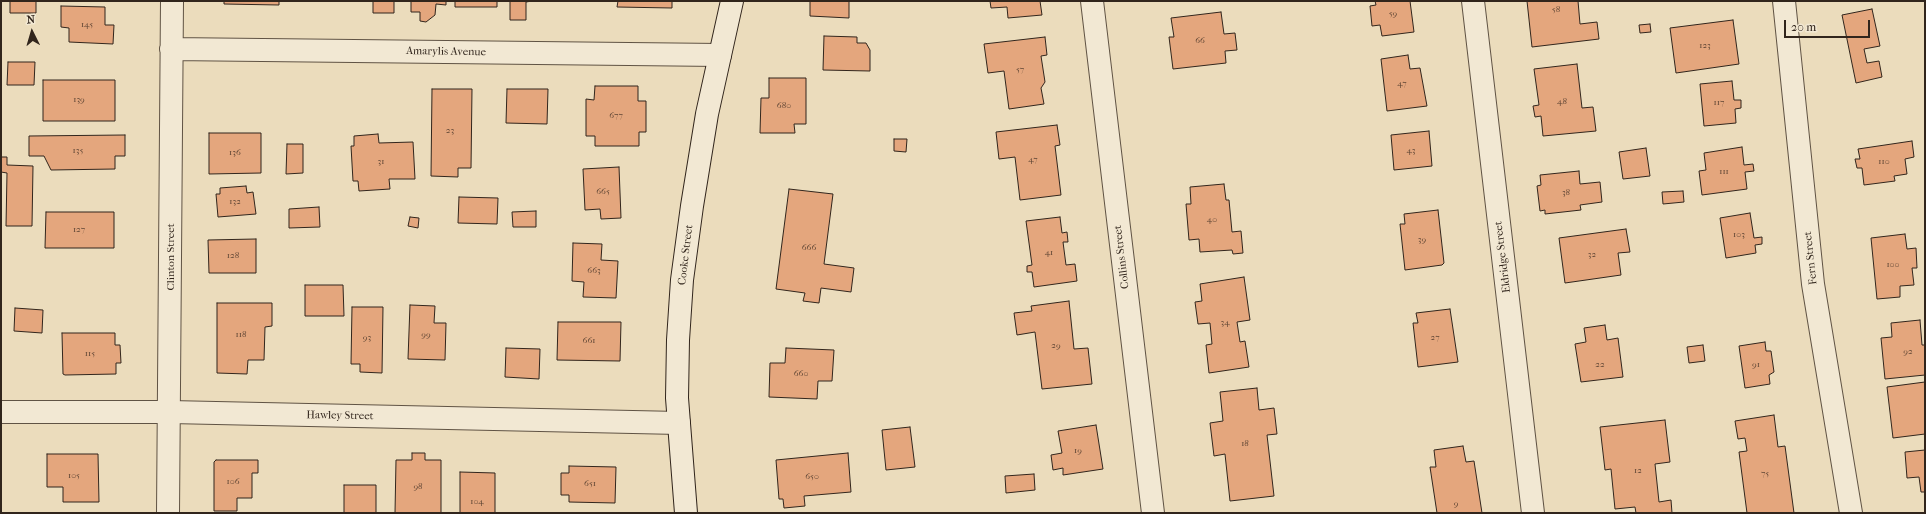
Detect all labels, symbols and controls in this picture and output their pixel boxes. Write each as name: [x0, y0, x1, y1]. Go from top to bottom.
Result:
house number: 58: [1552, 5, 1560, 15]
house number: 59: [1389, 9, 1397, 19]
north arrow: [12, 12, 52, 52]
scale bar: [1786, 12, 1872, 38]
text: N: [26, 13, 36, 26]
house number: 145: [81, 20, 93, 30]
text: 20 m: [1791, 20, 1816, 34]
house number: 66: [1195, 36, 1205, 46]
house number: 123: [1699, 41, 1711, 51]
street label: Amarylis Avenue: [406, 45, 486, 59]
house number: 57: [1016, 65, 1024, 75]
house number: 47: [1397, 79, 1407, 89]
house number: 139: [73, 95, 85, 105]
house number: 48: [1557, 97, 1567, 107]
house number: 117: [1714, 98, 1724, 108]
house number: 680: [777, 101, 791, 111]
house number: 677: [609, 111, 623, 121]
house number: 23: [446, 126, 454, 136]
house number: 135: [73, 146, 83, 156]
house number: 43: [1406, 146, 1416, 156]
house number: 136: [229, 148, 241, 158]
house number: 47: [1028, 155, 1038, 165]
house number: 31: [378, 157, 384, 167]
house number: 110: [1878, 157, 1890, 167]
house number: 111: [1719, 167, 1729, 177]
house number: 665: [596, 187, 610, 197]
house number: 38: [1562, 188, 1570, 198]
house number: 132: [229, 197, 241, 207]
house number: 40: [1207, 215, 1217, 225]
street label: Eldridge Street: [1492, 220, 1514, 294]
street label: Clinton Street: [164, 223, 178, 291]
street label: Cooke Street: [676, 224, 696, 286]
street label: Collins Street: [1112, 224, 1132, 290]
house number: 127: [73, 225, 85, 235]
house number: 103: [1733, 230, 1745, 240]
street label: Fern Street: [1802, 231, 1820, 285]
house number: 39: [1418, 235, 1426, 245]
house number: 666: [802, 243, 816, 253]
house number: 41: [1045, 248, 1053, 258]
house number: 32: [1588, 250, 1596, 260]
house number: 128: [227, 251, 239, 261]
house number: 100: [1886, 260, 1900, 270]
house number: 663: [587, 266, 601, 276]
house number: 34: [1220, 318, 1230, 328]
house number: 118: [236, 330, 246, 340]
house number: 99: [421, 330, 431, 340]
house number: 93: [363, 333, 371, 343]
house number: 27: [1431, 333, 1439, 343]
house number: 661: [583, 336, 595, 346]
house number: 29: [1051, 341, 1061, 351]
house number: 92: [1903, 347, 1913, 357]
house number: 115: [85, 349, 95, 359]
house number: 22: [1595, 360, 1605, 370]
house number: 91: [1752, 360, 1760, 370]
house number: 660: [794, 369, 808, 379]
street label: Hawley Street: [306, 409, 374, 423]
house number: 18: [1241, 439, 1249, 449]
house number: 19: [1074, 446, 1082, 456]
house number: 12: [1634, 466, 1642, 476]
house number: 75: [1761, 469, 1769, 479]
house number: 105: [68, 471, 80, 481]
house number: 650: [805, 472, 819, 482]
house number: 106: [227, 477, 239, 487]
house number: 651: [584, 479, 596, 489]
house number: 98: [413, 482, 423, 492]
house number: 104: [470, 497, 484, 507]
house number: 9: [1454, 499, 1458, 509]

